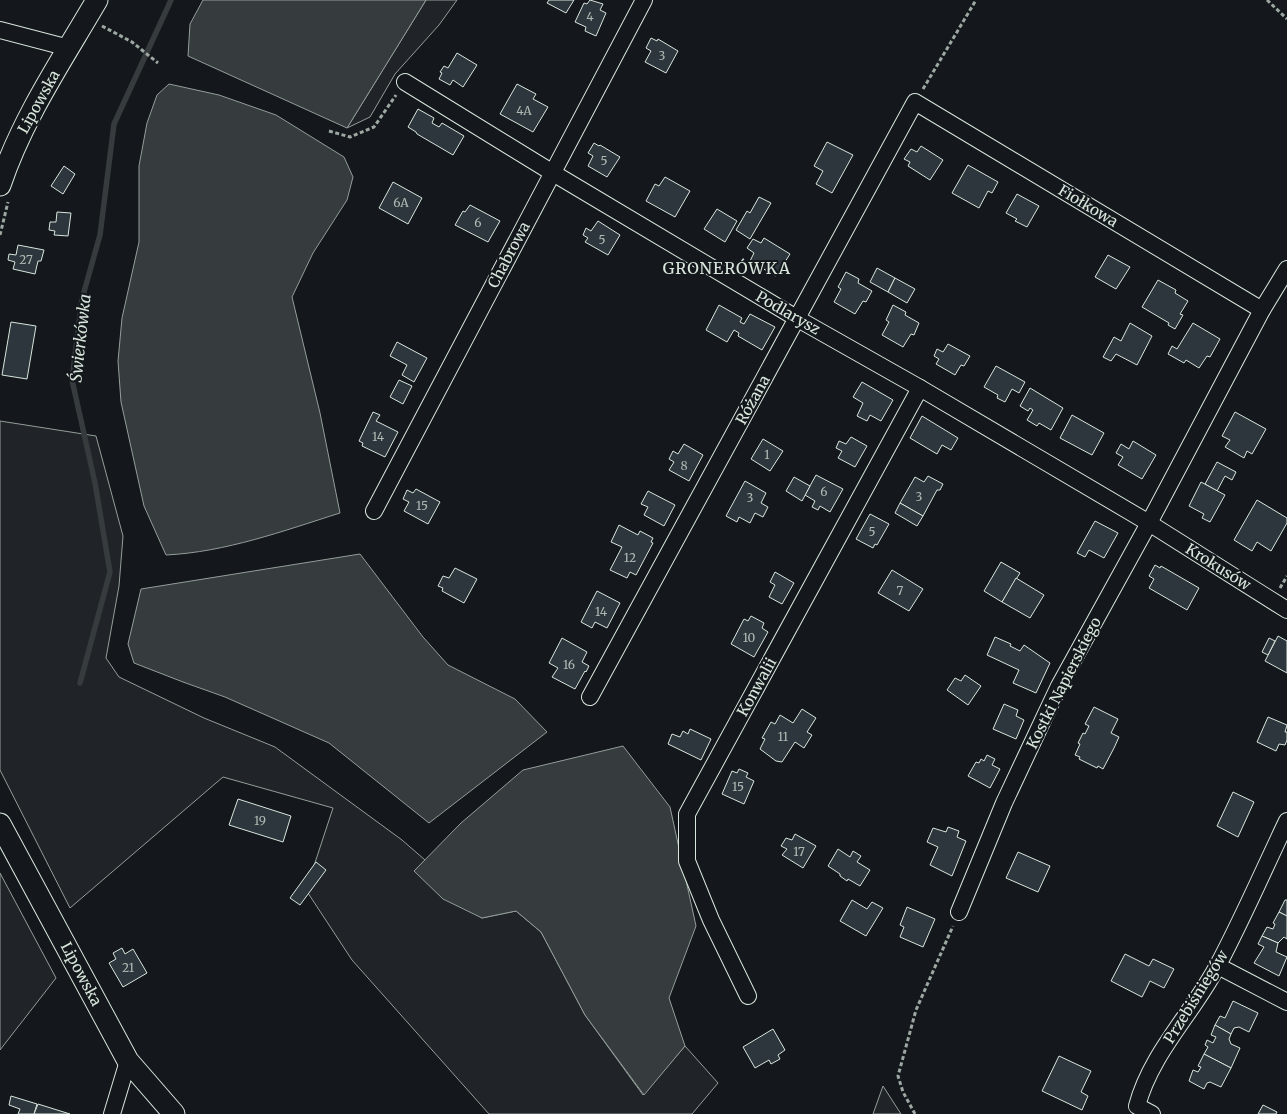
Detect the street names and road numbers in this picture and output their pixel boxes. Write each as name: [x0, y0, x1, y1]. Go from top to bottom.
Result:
street label: Lipowska: [13, 67, 64, 137]
street label: Fiołkowa: [1055, 180, 1122, 231]
street label: Chabrowa: [483, 218, 534, 291]
street label: Podlarysz: [753, 286, 824, 339]
street label: Różana: [731, 372, 774, 428]
street label: Krokusów: [1182, 539, 1255, 594]
street label: Kostki Napierskiego: [1022, 614, 1105, 752]
street label: Konwalii: [733, 654, 780, 719]
street label: Lipowska: [57, 939, 106, 1009]
street label: Przebiśniegów: [1159, 946, 1232, 1047]

